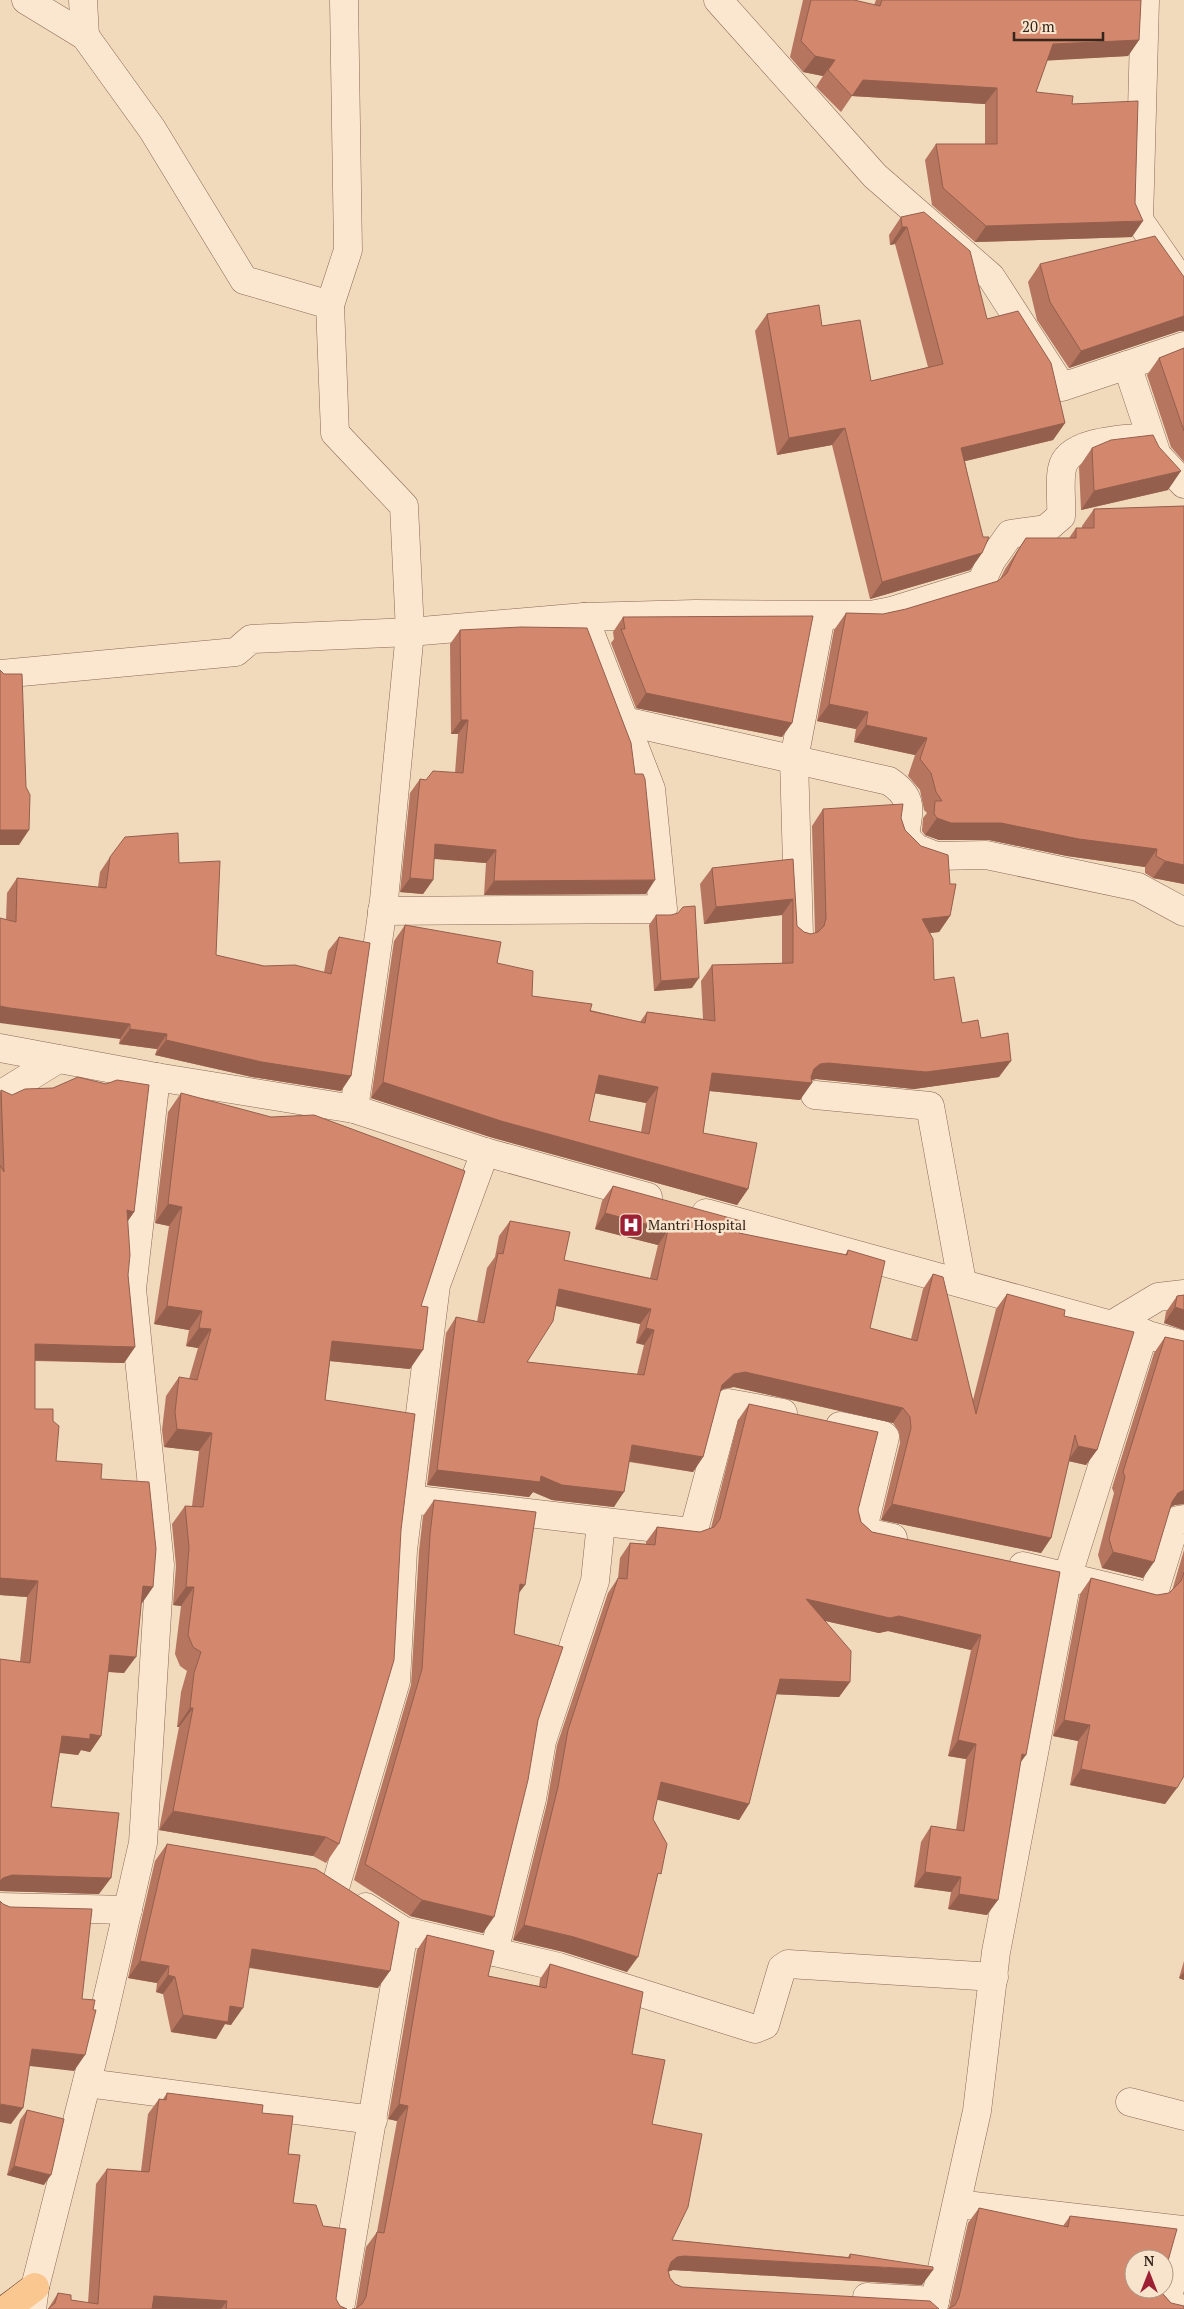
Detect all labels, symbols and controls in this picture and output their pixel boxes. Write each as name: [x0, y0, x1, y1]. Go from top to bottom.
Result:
scale bar: [1014, 10, 1103, 42]
text: 20 m: [1022, 16, 1055, 36]
hospital icon: Mantri Hospital: [618, 1212, 644, 1238]
place label: Mantri Hospital: [648, 1215, 746, 1234]
north arrow: [1124, 2249, 1174, 2299]
text: N: [1144, 2251, 1155, 2270]

